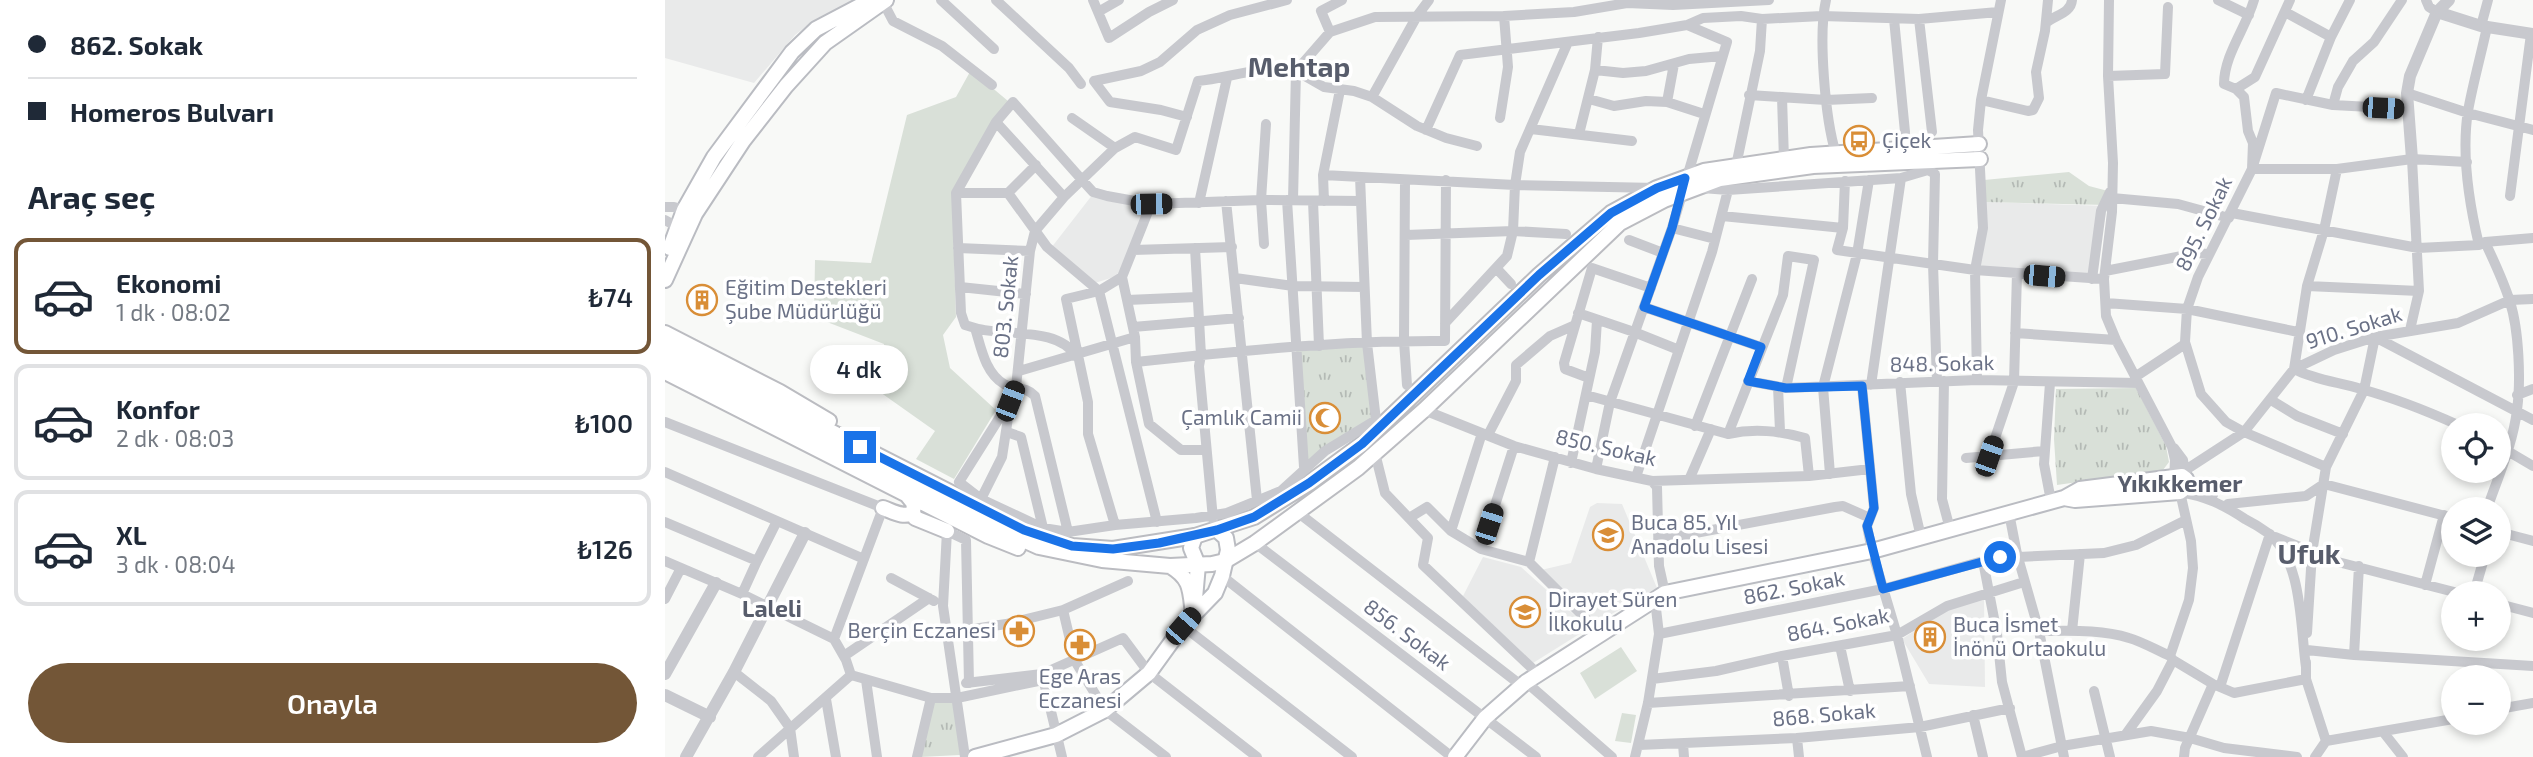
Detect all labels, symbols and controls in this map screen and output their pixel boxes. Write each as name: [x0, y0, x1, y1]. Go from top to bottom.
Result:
text: 862. Sokak: [70, 29, 203, 60]
district label: Mehtap: [1248, 49, 1350, 83]
text: Homeros Bulvarı: [70, 96, 274, 127]
car: [2362, 96, 2405, 120]
bus stop icon: Çiçek: [1842, 124, 1876, 158]
place label: Çiçek: [1882, 127, 1932, 154]
street label: 895. Sokak: [2169, 172, 2236, 275]
text: Araç seç: [28, 177, 155, 215]
car: [1130, 193, 1173, 215]
street label: 803. Sokak: [987, 254, 1022, 359]
car: [2023, 264, 2066, 288]
icon: car: [32, 265, 95, 328]
text: Ekonomi: [116, 267, 222, 298]
place label: Eğitim Destekleri Şube Müdürlüğü: [725, 274, 887, 325]
text: ₺74: [588, 281, 633, 312]
building icon: Eğitim Destekleri Şube Müdürlüğü: [685, 283, 719, 317]
text: 1 dk · 08:02: [116, 298, 231, 326]
street label: 910. Sokak: [2303, 300, 2405, 353]
callout: 4 dk: [811, 346, 909, 394]
street label: 848. Sokak: [1889, 349, 1995, 376]
text: 4 dk: [836, 355, 882, 383]
car: [993, 378, 1028, 424]
icon: car: [32, 391, 95, 454]
text: Konfor: [116, 393, 200, 424]
mosque icon: Çamlık Camii: [1308, 401, 1342, 435]
place label: Çamlık Camii: [1181, 404, 1302, 431]
text: ₺100: [575, 407, 633, 438]
map controls: [2441, 413, 2511, 735]
button: locate: [2441, 413, 2511, 483]
street label: 850. Sokak: [1553, 423, 1660, 470]
text: 2 dk · 08:03: [116, 424, 234, 452]
route end: [844, 431, 876, 463]
car: [1973, 433, 2006, 479]
district label: Yıkıkkemer: [2118, 468, 2243, 497]
button: layers: [2441, 497, 2511, 567]
car: [1473, 501, 1506, 547]
place label: Buca 85. Yıl Anadolu Lisesi: [1631, 509, 1769, 558]
icon: car: [32, 517, 95, 580]
school or university icon: Buca 85. Yıl Anadolu Lisesi: [1591, 518, 1625, 552]
text: XL: [116, 519, 147, 550]
text: ₺126: [577, 533, 633, 564]
district label: Ufuk: [2278, 536, 2341, 570]
route start: [1984, 541, 2016, 573]
text: 3 dk · 08:04: [116, 550, 236, 578]
street label: 862. Sokak: [1741, 564, 1847, 609]
button: +: [2441, 581, 2511, 651]
place label: Dirayet Süren İlkokulu: [1548, 586, 1677, 635]
street label: 856. Sokak: [1360, 593, 1456, 675]
district label: Laleli: [742, 594, 802, 622]
school or university icon: Dirayet Süren İlkokulu: [1508, 595, 1542, 629]
street label: 864. Sokak: [1784, 601, 1891, 646]
car: [1162, 603, 1205, 649]
place label: Buca İsmet İnönü Ortaokulu: [1953, 611, 2106, 660]
pharmacy icon: Berçin Eczanesi: [1002, 614, 1036, 648]
place label: Berçin Eczanesi: [848, 617, 996, 644]
building icon: Buca İsmet İnönü Ortaokulu: [1913, 620, 1947, 654]
pharmacy icon: Ege Aras Eczanesi: [1063, 628, 1097, 662]
button: Onayla: [28, 663, 637, 743]
place label: Ege Aras Eczanesi: [1038, 663, 1122, 712]
button: −: [2441, 665, 2511, 735]
street label: 868. Sokak: [1771, 697, 1877, 730]

